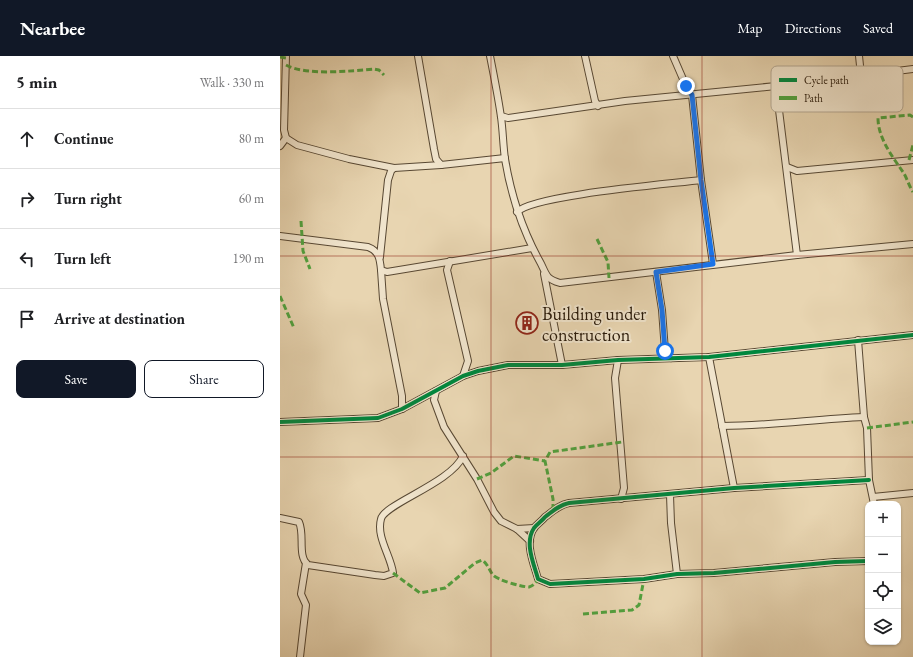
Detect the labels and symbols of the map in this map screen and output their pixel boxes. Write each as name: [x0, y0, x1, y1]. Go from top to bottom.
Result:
legend: [771, 66, 903, 112]
text: Cycle path: [804, 73, 849, 87]
route end: [677, 77, 695, 95]
text: Path: [804, 91, 823, 105]
place label: Building under construction: [542, 302, 646, 346]
building icon: Building under construction: [514, 310, 540, 336]
route start: [656, 342, 674, 360]

